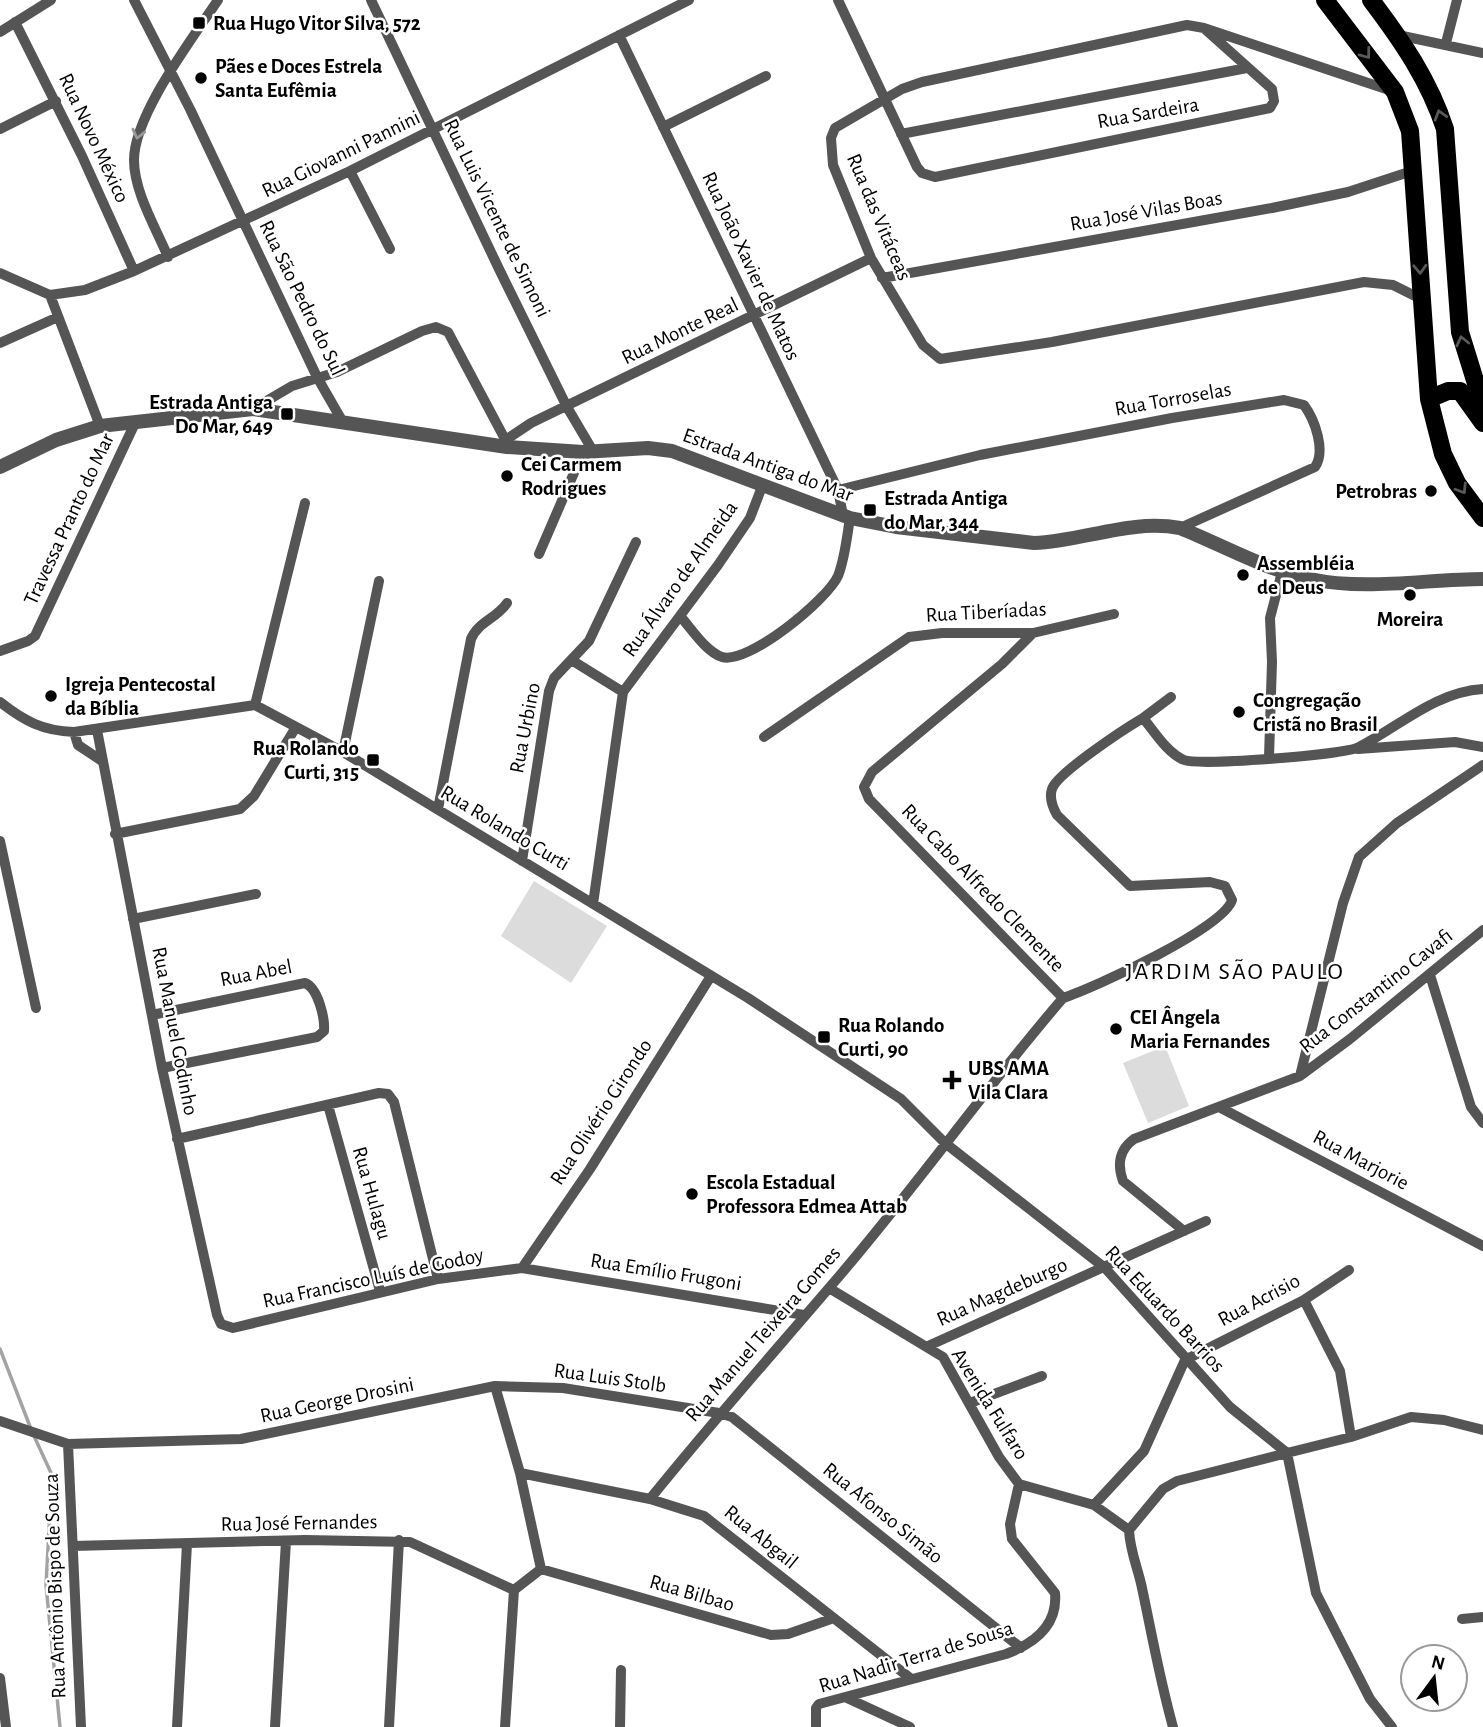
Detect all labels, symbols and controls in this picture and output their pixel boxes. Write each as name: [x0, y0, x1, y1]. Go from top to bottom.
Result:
place label: Rua Hugo Vitor Silva, 572: [213, 13, 421, 34]
marker: Rua Hugo Vitor Silva, 572: [191, 15, 207, 31]
one-way arrow: [1357, 47, 1370, 59]
place label: Pães e Doces Estrela Santa Eufêmia: [215, 56, 382, 101]
street label: Rua Novo México: [55, 70, 133, 206]
marker: Pães e Doces Estrela Santa Eufêmia: [193, 70, 209, 86]
street label: Rua Sardeira: [1096, 94, 1201, 132]
street label: Rua Giovanni Pannini: [259, 107, 423, 201]
one-way arrow: [1434, 109, 1449, 121]
street label: Rua Luis Vicente de Simoni: [440, 116, 554, 320]
one-way arrow: [132, 128, 146, 140]
street label: Rua das Vitáceas: [843, 151, 915, 283]
street label: Rua João Xavier de Matos: [698, 169, 804, 363]
street label: Rua José Vilas Boas: [1068, 187, 1224, 235]
street label: Rua São Pedro do Sul: [255, 217, 349, 379]
one-way arrow: [1412, 263, 1427, 274]
street label: Rua Monte Real: [618, 294, 742, 368]
one-way arrow: [1456, 335, 1471, 347]
street label: Rua Torroselas: [1113, 378, 1233, 420]
place label: Estrada Antiga Do Mar, 649: [149, 392, 273, 437]
marker: Estrada Antiga Do Mar, 649: [279, 406, 295, 422]
street label: Estrada Antiga do Mar: [680, 424, 856, 506]
street label: Travessa Pranto do Mar: [20, 430, 118, 608]
place label: Cei Carmem Rodrigues: [521, 454, 622, 499]
marker: Cei Carmem Rodrigues: [499, 468, 515, 484]
place label: Petrobras: [1335, 481, 1417, 502]
one-way arrow: [1454, 481, 1466, 494]
marker: Petrobras: [1423, 483, 1439, 499]
place label: Estrada Antiga do Mar, 344: [884, 488, 1008, 533]
street label: Rua Álvaro de Almeida: [617, 496, 742, 661]
marker: Estrada Antiga do Mar, 344: [862, 502, 878, 518]
place label: Assembléia de Deus: [1257, 553, 1355, 598]
marker: Assembléia de Deus: [1235, 567, 1251, 583]
marker: Moreira: [1402, 587, 1418, 603]
street label: Rua Tiberíadas: [925, 598, 1047, 626]
place label: Moreira: [1377, 609, 1443, 630]
place label: Igreja Pentecostal da Bíblia: [65, 674, 216, 719]
street label: Rua Urbino: [506, 681, 544, 775]
marker: Igreja Pentecostal da Bíblia: [43, 688, 59, 704]
place label: Congregação Cristã no Brasil: [1253, 690, 1378, 735]
marker: Congregação Cristã no Brasil: [1231, 704, 1247, 720]
place label: Rua Rolando Curti, 315: [253, 738, 359, 783]
marker: Rua Rolando Curti, 315: [365, 752, 381, 768]
street label: Rua Rolando Curti: [437, 781, 573, 875]
street label: Rua Cabo Alfredo Clemente: [898, 800, 1068, 976]
street label: Rua Constantino Cavafi: [1296, 925, 1456, 1057]
street label: Rua Manuel Godinho: [148, 945, 202, 1117]
street label: Rua Abel: [218, 956, 294, 990]
district label: JARDIM SÃO PAULO: [1125, 958, 1345, 984]
place label: CEI Ângela Maria Fernandes: [1130, 1005, 1270, 1052]
place label: Rua Rolando Curti, 90: [838, 1015, 944, 1060]
marker: CEI Ângela Maria Fernandes: [1108, 1021, 1124, 1037]
marker: Rua Rolando Curti, 90: [816, 1029, 832, 1045]
street label: Rua Olivério Girondo: [546, 1035, 656, 1189]
place label: UBS AMA Vila Clara: [968, 1058, 1050, 1103]
marker: UBS AMA Vila Clara: [942, 1070, 962, 1090]
street label: Rua Marjorie: [1310, 1126, 1412, 1194]
street label: Rua Hulagu: [349, 1144, 395, 1242]
place label: Escola Estadual Professora Edmea Attab: [706, 1172, 907, 1217]
marker: Escola Estadual Professora Edmea Attab: [684, 1186, 700, 1202]
street label: Rua Manuel Teixeira Gomes: [681, 1242, 845, 1426]
street label: Rua Eduardo Barrios: [1101, 1242, 1229, 1376]
street label: Rua Francisco Luís de Godoy: [261, 1244, 485, 1312]
street label: Rua Emílio Frugoni: [589, 1250, 743, 1294]
street label: Rua Magdeburgo: [934, 1254, 1070, 1330]
street label: Rua Acrisio: [1214, 1270, 1304, 1330]
street label: Avenida Fulfaro: [948, 1345, 1032, 1463]
street label: Rua Luis Stolb: [552, 1360, 668, 1396]
street label: Rua George Drosini: [258, 1373, 416, 1427]
street label: Rua Afonso Simão: [819, 1458, 947, 1568]
street label: Rua Antônio Bispo de Souza: [41, 1473, 69, 1699]
street label: Rua Abgail: [720, 1501, 802, 1573]
street label: Rua José Fernandes: [220, 1511, 378, 1535]
street label: Rua Bilbao: [647, 1571, 737, 1615]
street label: Rua Nadir Terra de Sousa: [816, 1617, 1016, 1697]
north arrow: [1399, 1643, 1469, 1713]
text: N: [1429, 1652, 1447, 1674]

